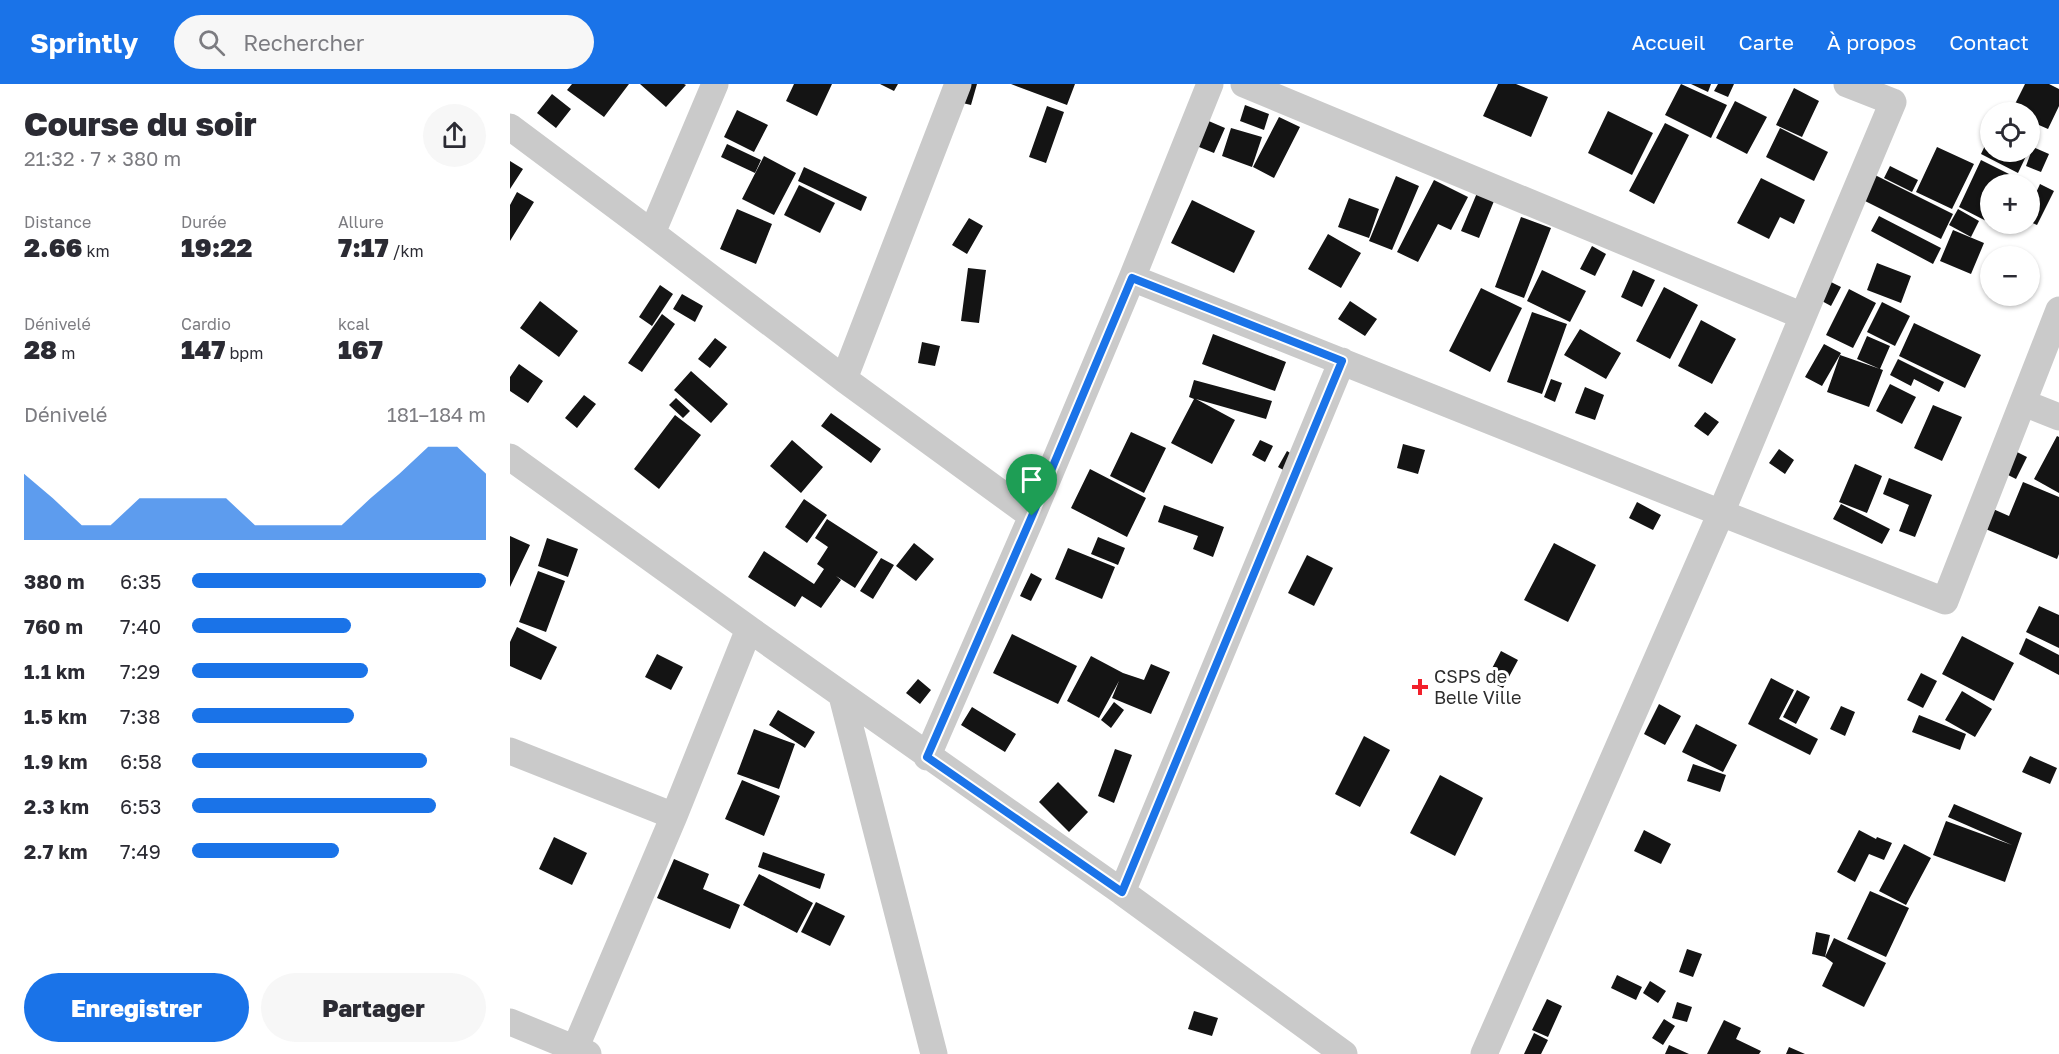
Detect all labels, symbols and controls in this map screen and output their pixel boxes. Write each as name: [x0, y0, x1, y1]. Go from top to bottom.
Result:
search box: [174, 15, 594, 69]
text: Sprintly: [30, 26, 138, 59]
icon: search: [195, 26, 228, 59]
text: Rechercher: [243, 29, 364, 56]
text: Accueil: [1632, 29, 1705, 55]
text: Carte: [1738, 29, 1794, 55]
text: À propos: [1827, 29, 1916, 55]
text: Contact: [1949, 29, 2029, 55]
map controls: [1980, 102, 2040, 306]
button: locate: [1980, 102, 2040, 162]
text: Course du soir: [24, 104, 257, 143]
button: share: [423, 104, 486, 167]
text: 21:32 · 7 × 380 m: [24, 146, 181, 170]
button: +: [1980, 174, 2040, 234]
text: Distance: [24, 212, 91, 232]
text: Durée: [181, 212, 227, 232]
text: Allure: [338, 212, 384, 232]
text: 2.66: [24, 232, 83, 263]
text: 19:22: [181, 232, 252, 263]
text: 7:17: [338, 232, 389, 263]
text: km: [83, 241, 110, 261]
text: /km: [389, 241, 424, 261]
button: −: [1980, 246, 2040, 306]
text: Dénivelé: [24, 314, 91, 334]
text: Cardio: [181, 314, 231, 334]
text: kcal: [338, 314, 370, 334]
text: 28: [24, 334, 57, 365]
text: 147: [181, 334, 225, 365]
text: 167: [338, 334, 383, 365]
text: m: [57, 343, 75, 363]
text: bpm: [225, 343, 263, 363]
text: Dénivelé: [24, 402, 107, 426]
text: 181–184 m: [387, 402, 486, 426]
pin: [1006, 454, 1057, 516]
icon: arrive: [1015, 463, 1048, 496]
text: 380 m: [24, 569, 85, 593]
text: 6:35: [120, 569, 161, 593]
text: 760 m: [24, 614, 83, 638]
text: 7:40: [120, 614, 161, 638]
text: 1.1 km: [24, 659, 85, 683]
text: 7:29: [120, 659, 160, 683]
place label: CSPS de Belle Ville: [1434, 665, 1521, 708]
marker: CSPS de Belle Ville: [1411, 678, 1429, 696]
text: 1.5 km: [24, 704, 87, 728]
text: 7:38: [120, 704, 161, 728]
text: 1.9 km: [24, 749, 88, 773]
text: 6:58: [120, 749, 162, 773]
text: 2.3 km: [24, 794, 89, 818]
text: 6:53: [120, 794, 161, 818]
text: 2.7 km: [24, 839, 88, 863]
text: 7:49: [120, 839, 161, 863]
button: Enregistrer: [24, 973, 249, 1042]
button: Partager: [261, 973, 486, 1042]

